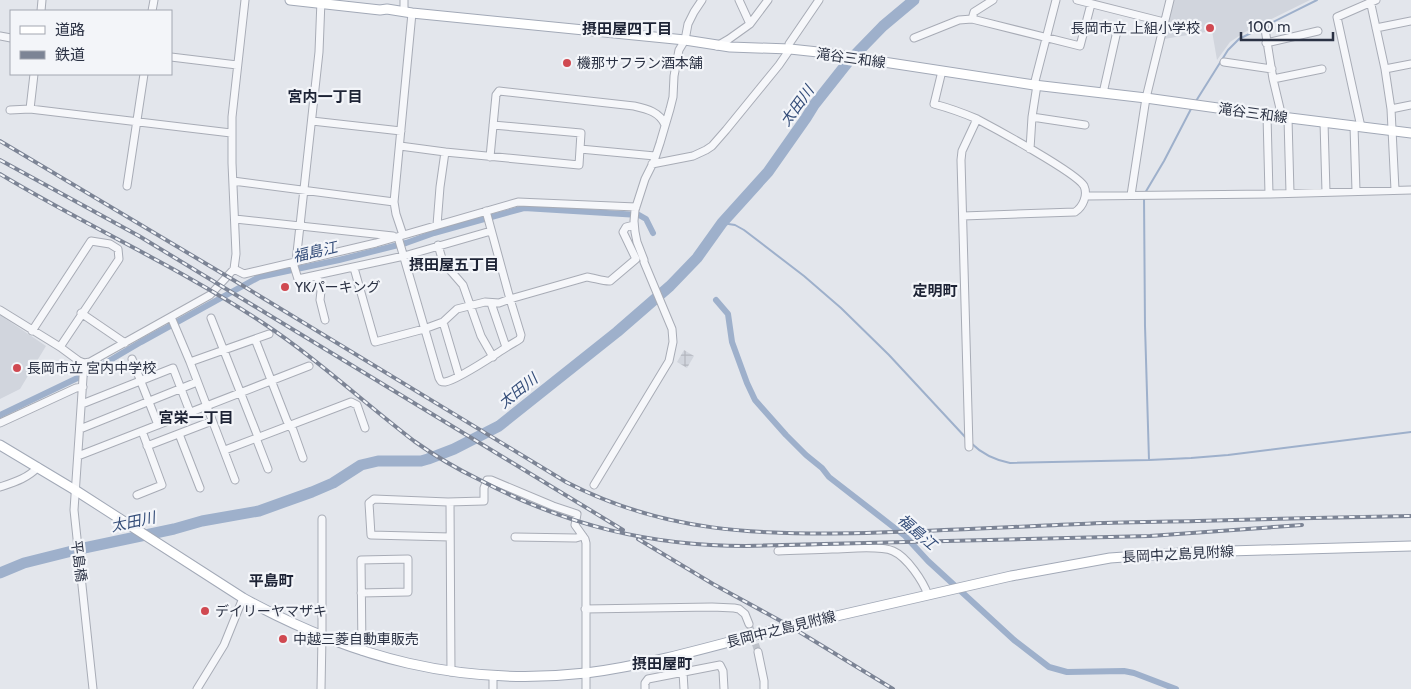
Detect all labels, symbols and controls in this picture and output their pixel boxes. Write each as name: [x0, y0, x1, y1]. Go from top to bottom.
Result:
legend: [10, 10, 172, 75]
scale bar: [1241, 10, 1334, 42]
text: 100 m: [1248, 18, 1290, 36]
place label: 長岡市立 上組小学校: [1071, 19, 1200, 37]
district label: 摂田屋四丁目: [582, 20, 672, 38]
text: 道路: [55, 21, 85, 39]
marker: 長岡市立 上組小学校: [1204, 22, 1216, 34]
street label: 滝谷三和線: [815, 44, 887, 72]
text: 鉄道: [55, 46, 85, 64]
place label: 機那サフラン酒本舗: [577, 54, 703, 72]
marker: 機那サフラン酒本舗: [561, 57, 573, 69]
water label: 太田川: [776, 81, 819, 129]
district label: 宮内一丁目: [287, 88, 363, 106]
street label: 滝谷三和線: [1217, 99, 1289, 127]
water label: 福島江: [291, 238, 341, 266]
district label: 摂田屋五丁目: [409, 256, 499, 274]
place label: YKパーキング: [294, 278, 380, 296]
marker: YKパーキング: [279, 281, 291, 293]
district label: 定明町: [912, 282, 958, 300]
place label: 長岡市立 宮内中学校: [27, 359, 156, 377]
marker: 長岡市立 宮内中学校: [11, 362, 23, 374]
water label: 太田川: [495, 369, 543, 412]
district label: 宮栄一丁目: [158, 409, 234, 427]
water label: 太田川: [109, 508, 159, 535]
water label: 福島江: [894, 510, 941, 555]
street label: 平島橋: [68, 539, 90, 583]
street label: 長岡中之島見附線: [1122, 542, 1234, 566]
district label: 平島町: [248, 572, 294, 590]
place label: デイリーヤマザキ: [215, 602, 327, 620]
marker: デイリーヤマザキ: [199, 605, 211, 617]
street label: 長岡中之島見附線: [724, 607, 838, 651]
place label: 中越三菱自動車販売: [293, 630, 419, 648]
marker: 中越三菱自動車販売: [277, 633, 289, 645]
district label: 摂田屋町: [632, 655, 692, 673]

